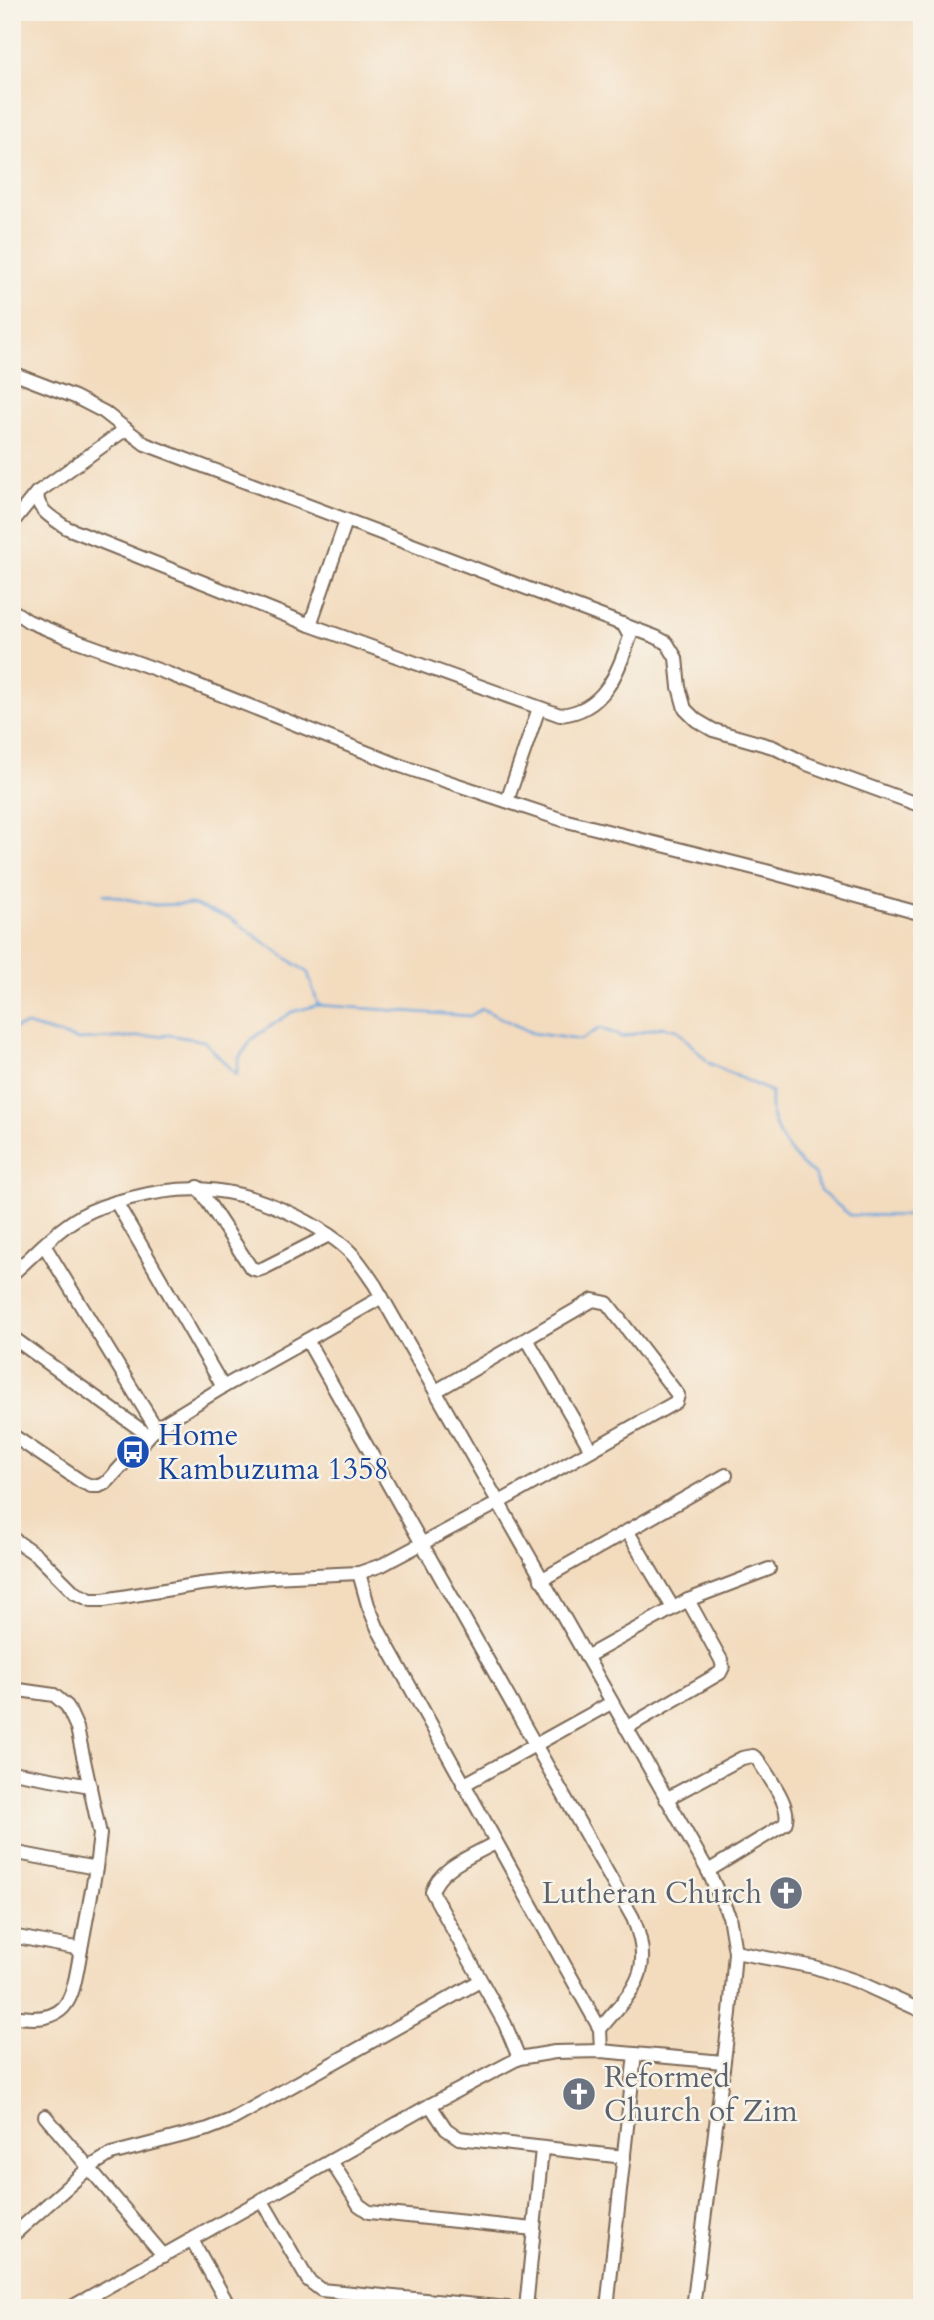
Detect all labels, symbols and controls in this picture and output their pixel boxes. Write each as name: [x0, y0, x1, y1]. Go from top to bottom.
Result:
place label: Home Kambuzuma 1358: [158, 1415, 389, 1490]
bus stop icon: Home Kambuzuma 1358: [114, 1433, 152, 1471]
place label: Lutheran Church: [542, 1873, 763, 1914]
church icon: Lutheran Church: [767, 1874, 805, 1912]
place label: Reformed Church of Zim: [604, 2057, 798, 2132]
church icon: Reformed Church of Zim: [560, 2075, 598, 2113]

